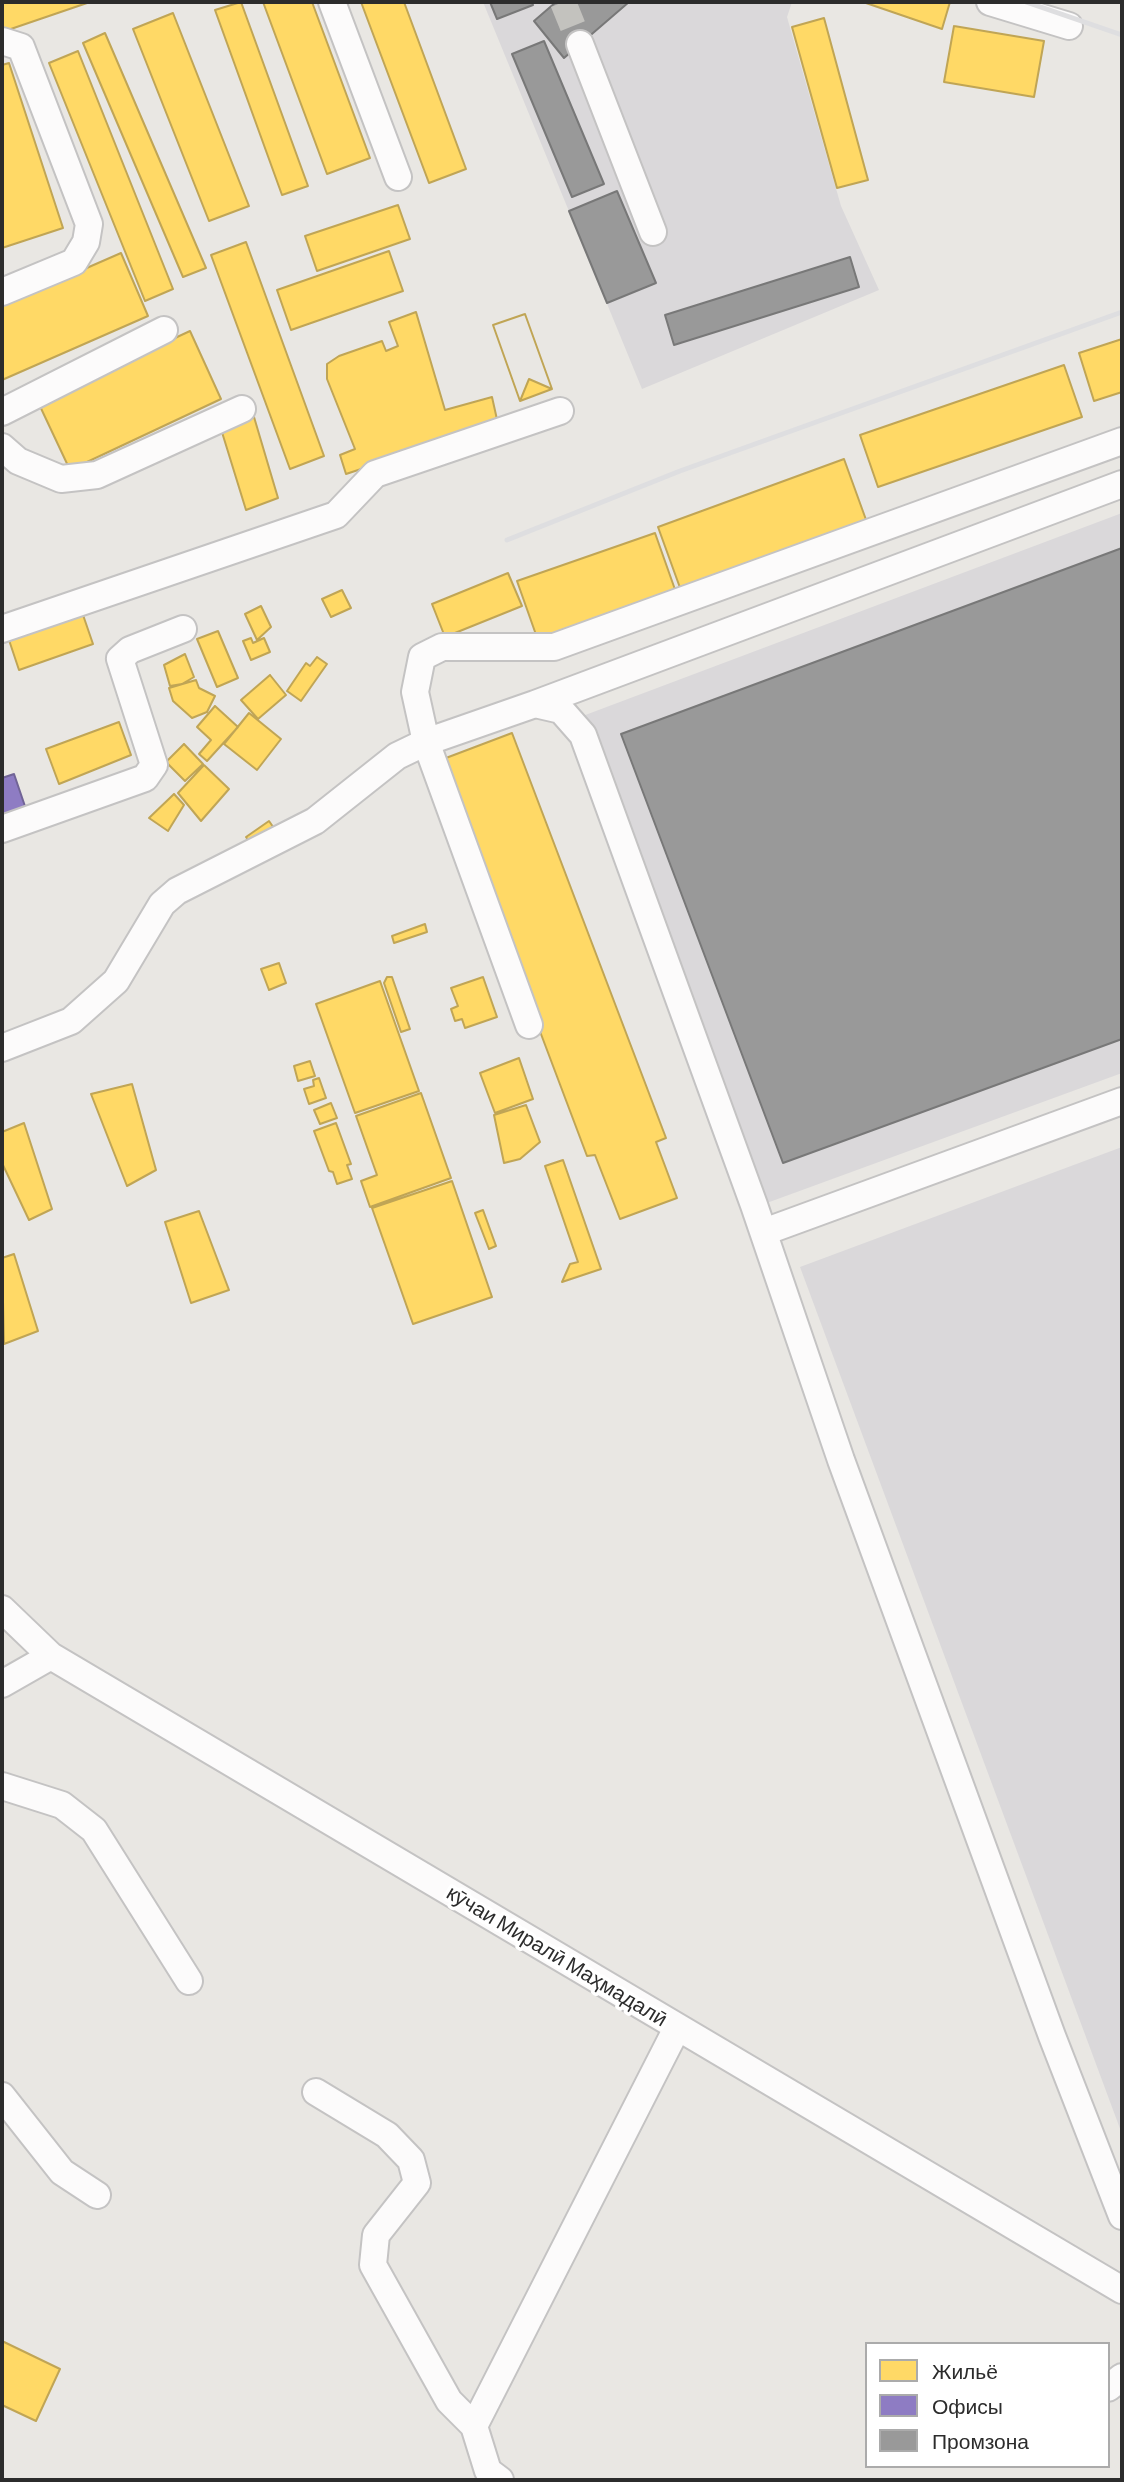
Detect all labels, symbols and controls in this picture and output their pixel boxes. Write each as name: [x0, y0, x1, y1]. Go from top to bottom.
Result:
street label: кӯчаи Миралӣ Маҳмадалӣ: [442, 1880, 672, 2032]
legend: [865, 2342, 1110, 2468]
text: Жильё: [932, 2358, 998, 2383]
text: Офисы: [932, 2393, 1003, 2418]
text: Промзона: [932, 2428, 1029, 2453]

